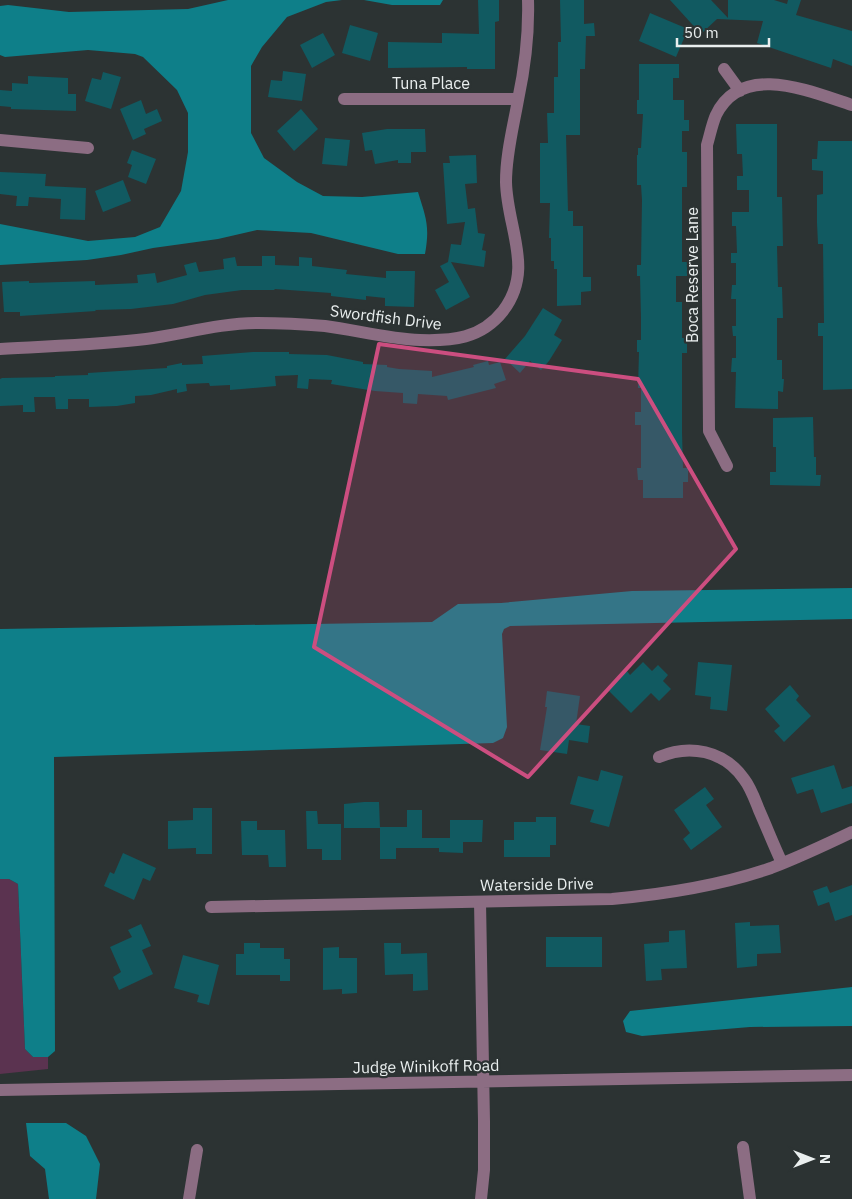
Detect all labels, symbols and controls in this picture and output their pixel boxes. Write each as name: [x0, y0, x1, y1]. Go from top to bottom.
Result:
scale bar: [677, 15, 770, 47]
text: 50 m: [684, 23, 719, 42]
street label: Tuna Place: [392, 73, 470, 93]
street label: Boca Reserve Lane: [682, 207, 702, 343]
street label: Swordfish Drive: [329, 300, 443, 334]
street label: Waterside Drive: [480, 873, 594, 895]
street label: Judge Winikoff Road: [352, 1055, 500, 1077]
north arrow: [787, 1134, 837, 1184]
text: N: [816, 1154, 834, 1164]

